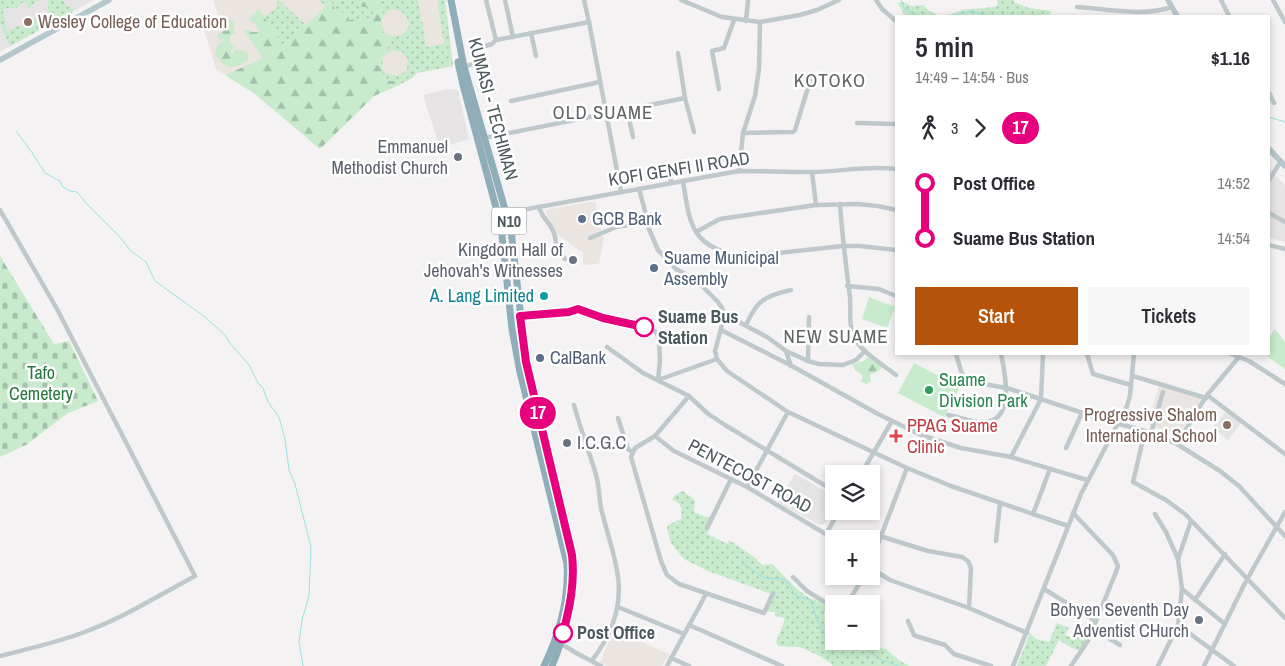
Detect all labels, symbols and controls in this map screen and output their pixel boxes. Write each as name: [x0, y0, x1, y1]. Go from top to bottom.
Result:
place label: Wesley College of Education: [38, 9, 227, 34]
marker: Wesley College of Education: [22, 16, 34, 28]
text: 5 min: [915, 28, 974, 66]
street label: KUMASI - TECHIMAN: [462, 35, 525, 183]
text: $1.16: [1211, 45, 1250, 71]
text: 14:49 – 14:54 · Bus: [915, 66, 1029, 88]
district label: KOTOKO: [794, 67, 866, 93]
district label: OLD SUAME: [553, 99, 653, 125]
icon: walk: [915, 114, 943, 142]
icon: forward: [966, 114, 994, 142]
text: 17: [1012, 115, 1029, 140]
text: 3: [951, 117, 958, 139]
place label: Emmanuel Methodist Church: [332, 134, 448, 180]
street label: KOFI GENFI II ROAD: [606, 145, 751, 192]
marker: Emmanuel Methodist Church: [452, 151, 464, 163]
text: Post Office: [953, 170, 1035, 196]
text: 14:52: [1217, 172, 1250, 194]
place label: GCB Bank: [592, 206, 662, 231]
road number: N10: [492, 208, 526, 235]
marker: GCB Bank: [576, 213, 588, 225]
text: Suame Bus Station: [953, 225, 1095, 251]
text: 14:54: [1217, 227, 1250, 249]
place label: Kingdom Hall of Jehovah's Witnesses: [424, 237, 564, 283]
place label: Suame Municipal Assembly: [663, 245, 779, 291]
marker: Kingdom Hall of Jehovah's Witnesses: [567, 254, 579, 266]
marker: Suame Municipal Assembly: [648, 262, 660, 274]
place label: A. Lang Limited: [429, 283, 534, 308]
button: Start: [915, 287, 1078, 345]
button: Tickets: [1088, 287, 1250, 345]
marker: A. Lang Limited: [538, 290, 550, 302]
place label: Suame Bus Station: [658, 304, 738, 350]
marker: Suame Bus Station: [634, 317, 654, 337]
district label: NEW SUAME: [783, 323, 889, 349]
place label: CalBank: [550, 345, 606, 370]
marker: CalBank: [534, 352, 546, 364]
park label: Tafo Cemetery: [9, 360, 74, 406]
place label: Suame Division Park: [939, 367, 1028, 413]
marker: Suame Division Park: [923, 384, 935, 396]
line badge: 17: [516, 397, 560, 429]
text: 17: [530, 400, 546, 425]
place label: Progressive Shalom International School: [1084, 402, 1217, 448]
place label: PPAG Suame Clinic: [907, 413, 998, 459]
marker: Progressive Shalom International School: [1221, 419, 1233, 431]
marker: PPAG Suame Clinic: [889, 429, 903, 443]
place label: I.C.G.C: [577, 430, 626, 455]
street label: PENTECOST ROAD: [684, 432, 816, 519]
marker: I.C.G.C: [561, 437, 573, 449]
map controls: [825, 465, 880, 650]
button: layers: [825, 465, 880, 520]
button: +: [825, 530, 880, 585]
button: −: [825, 595, 880, 650]
place label: Bohyen Seventh Day Adventist CHurch: [1050, 597, 1190, 643]
marker: Bohyen Seventh Day Adventist CHurch: [1193, 614, 1205, 626]
place label: Post Office: [577, 620, 655, 645]
marker: Post Office: [553, 623, 573, 643]

